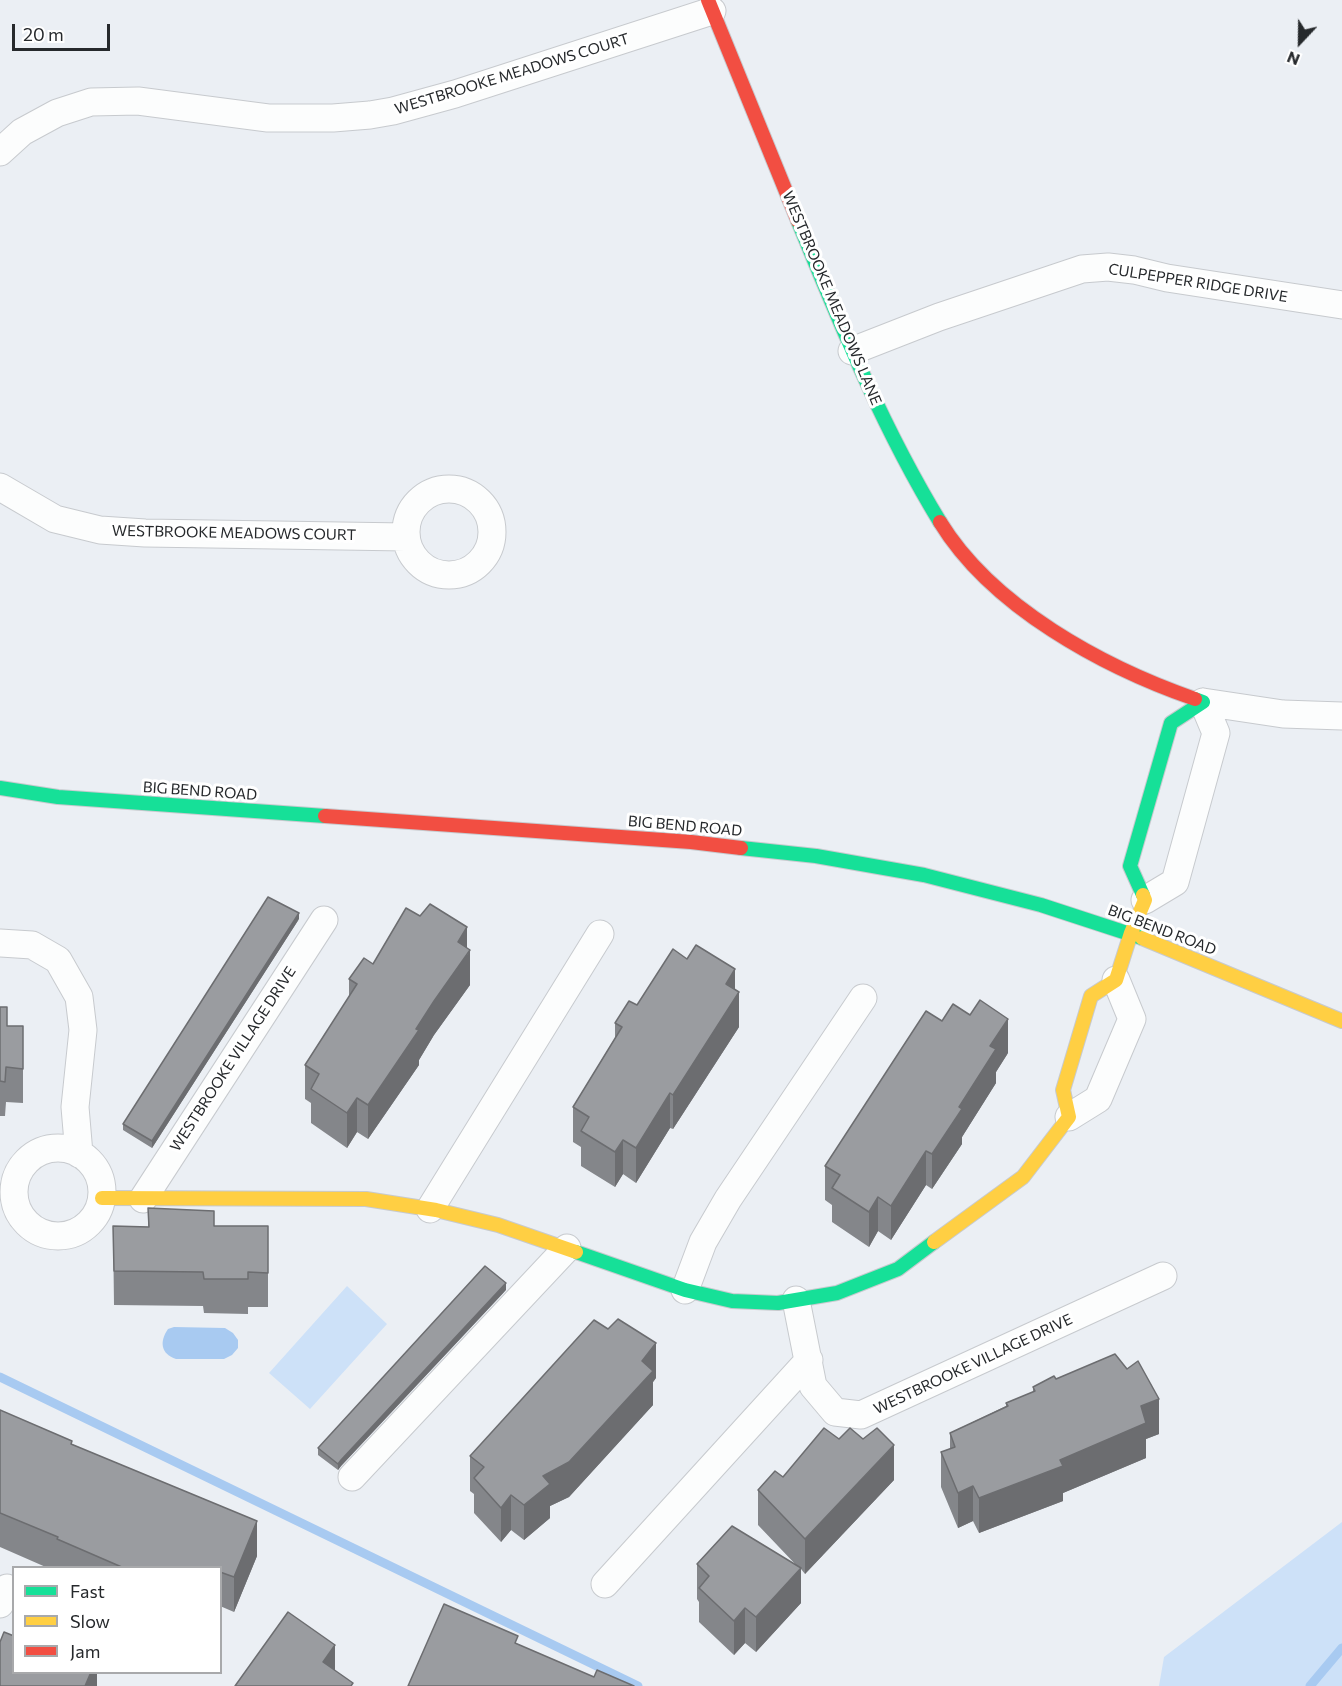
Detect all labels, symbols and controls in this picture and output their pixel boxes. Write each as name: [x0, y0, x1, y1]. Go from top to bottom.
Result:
scale bar: [15, 12, 112, 50]
north arrow: [1270, 12, 1330, 72]
text: 20 m: [23, 23, 64, 45]
street label: WESTBROOKE MEADOWS COURT: [393, 30, 631, 118]
text: N: [1284, 48, 1302, 70]
street label: WESTBROOKE MEADOWS LANE: [779, 188, 885, 408]
street label: CULPEPPER RIDGE DRIVE: [1107, 260, 1289, 306]
street label: WESTBROOKE MEADOWS COURT: [112, 522, 356, 544]
street label: BIG BEND ROAD: [142, 778, 258, 804]
street label: BIG BEND ROAD: [627, 812, 743, 840]
street label: BIG BEND ROAD: [1105, 901, 1219, 959]
street label: WESTBROOKE VILLAGE DRIVE: [166, 963, 300, 1155]
street label: WESTBROOKE VILLAGE DRIVE: [871, 1310, 1075, 1418]
legend: [12, 1566, 222, 1674]
text: Fast: [70, 1580, 105, 1602]
text: Slow: [70, 1610, 110, 1632]
text: Jam: [70, 1640, 100, 1662]

